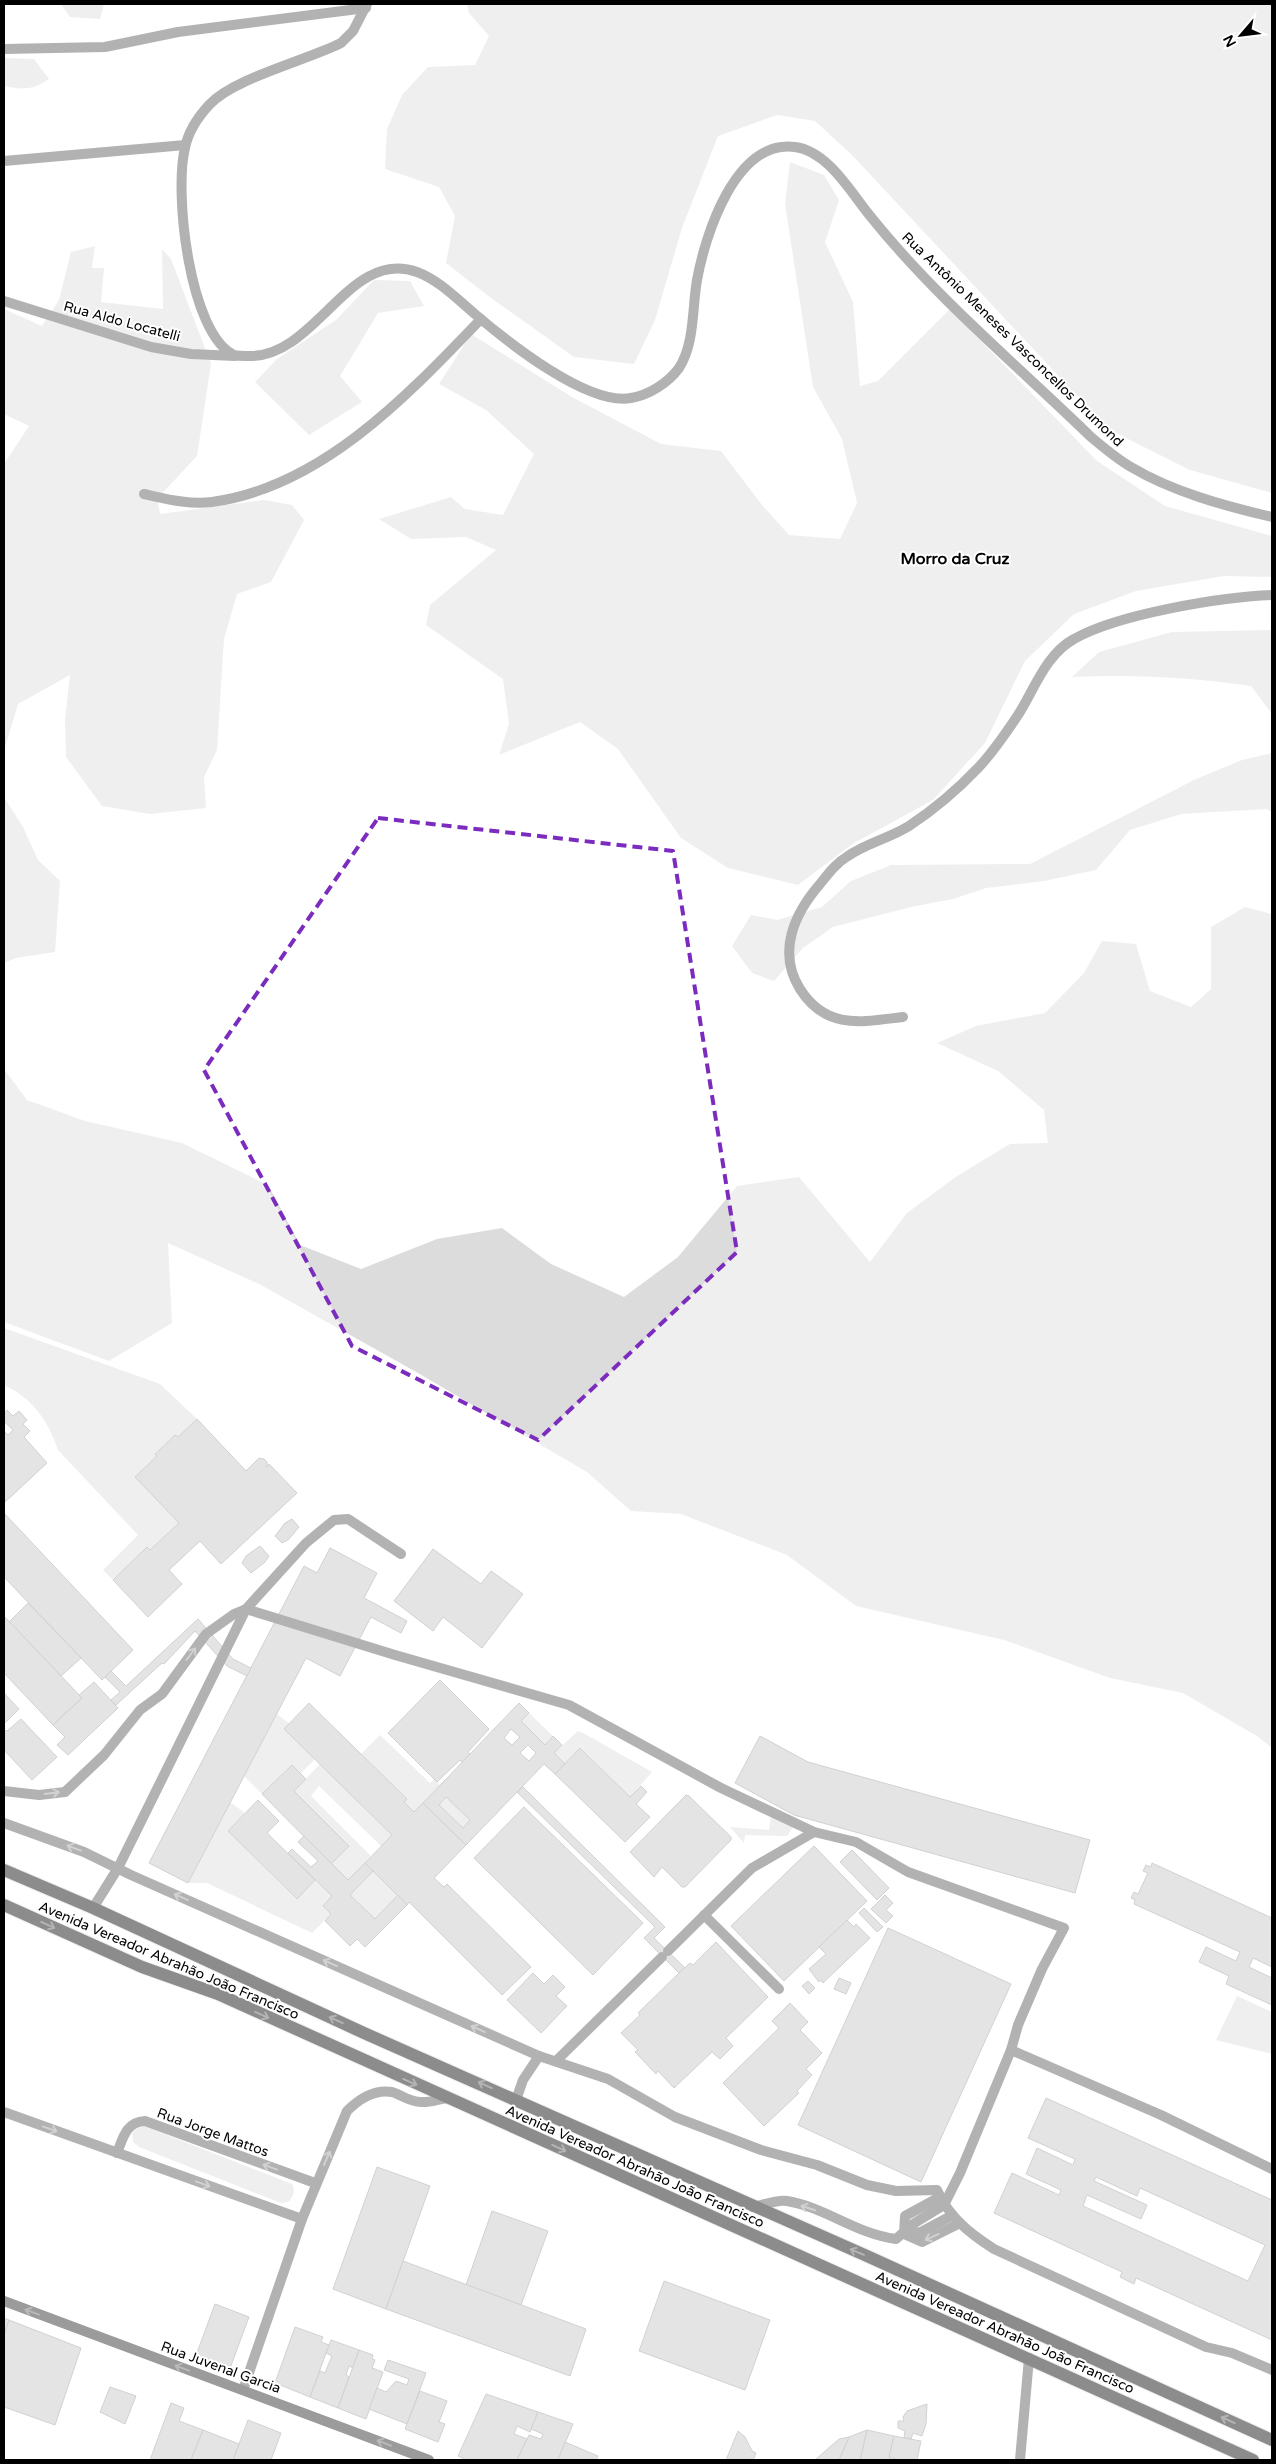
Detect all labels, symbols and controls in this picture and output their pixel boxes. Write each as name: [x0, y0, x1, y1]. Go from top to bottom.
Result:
north arrow: [1216, 10, 1266, 60]
text: N: [1220, 32, 1240, 50]
street label: Rua Antônio Meneses Vasconcellos Drumond: [898, 229, 1127, 450]
street label: Rua Aldo Locatelli: [62, 298, 182, 345]
district label: Morro da Cruz: [901, 549, 1010, 569]
one-way arrow: [186, 1647, 196, 1661]
one-way arrow: [44, 1788, 60, 1798]
one-way arrow: [67, 1843, 82, 1852]
one-way arrow: [174, 1892, 189, 1902]
street label: Avenida Vereador Abrahão João Francisco: [36, 1898, 302, 2023]
one-way arrow: [40, 1921, 55, 1931]
one-way arrow: [323, 1958, 338, 1968]
one-way arrow: [254, 2010, 269, 2020]
one-way arrow: [329, 2015, 344, 2024]
one-way arrow: [471, 2024, 486, 2033]
one-way arrow: [402, 2077, 417, 2087]
one-way arrow: [478, 2080, 493, 2090]
street label: Avenida Vereador Abrahão João Francisco: [503, 2102, 767, 2231]
street label: Rua Jorge Mattos: [155, 2104, 271, 2161]
one-way arrow: [41, 2125, 57, 2134]
one-way arrow: [551, 2144, 566, 2153]
one-way arrow: [322, 2151, 332, 2166]
one-way arrow: [262, 2162, 278, 2171]
one-way arrow: [194, 2180, 210, 2189]
one-way arrow: [800, 2202, 816, 2212]
one-way arrow: [925, 2233, 940, 2243]
one-way arrow: [850, 2246, 865, 2256]
street label: Avenida Vereador Abrahão João Francisco: [873, 2268, 1137, 2397]
one-way arrow: [25, 2307, 40, 2316]
street label: Rua Juvenal Garcia: [159, 2338, 283, 2397]
one-way arrow: [175, 2362, 190, 2371]
one-way arrow: [1221, 2415, 1236, 2425]
one-way arrow: [377, 2438, 392, 2447]

